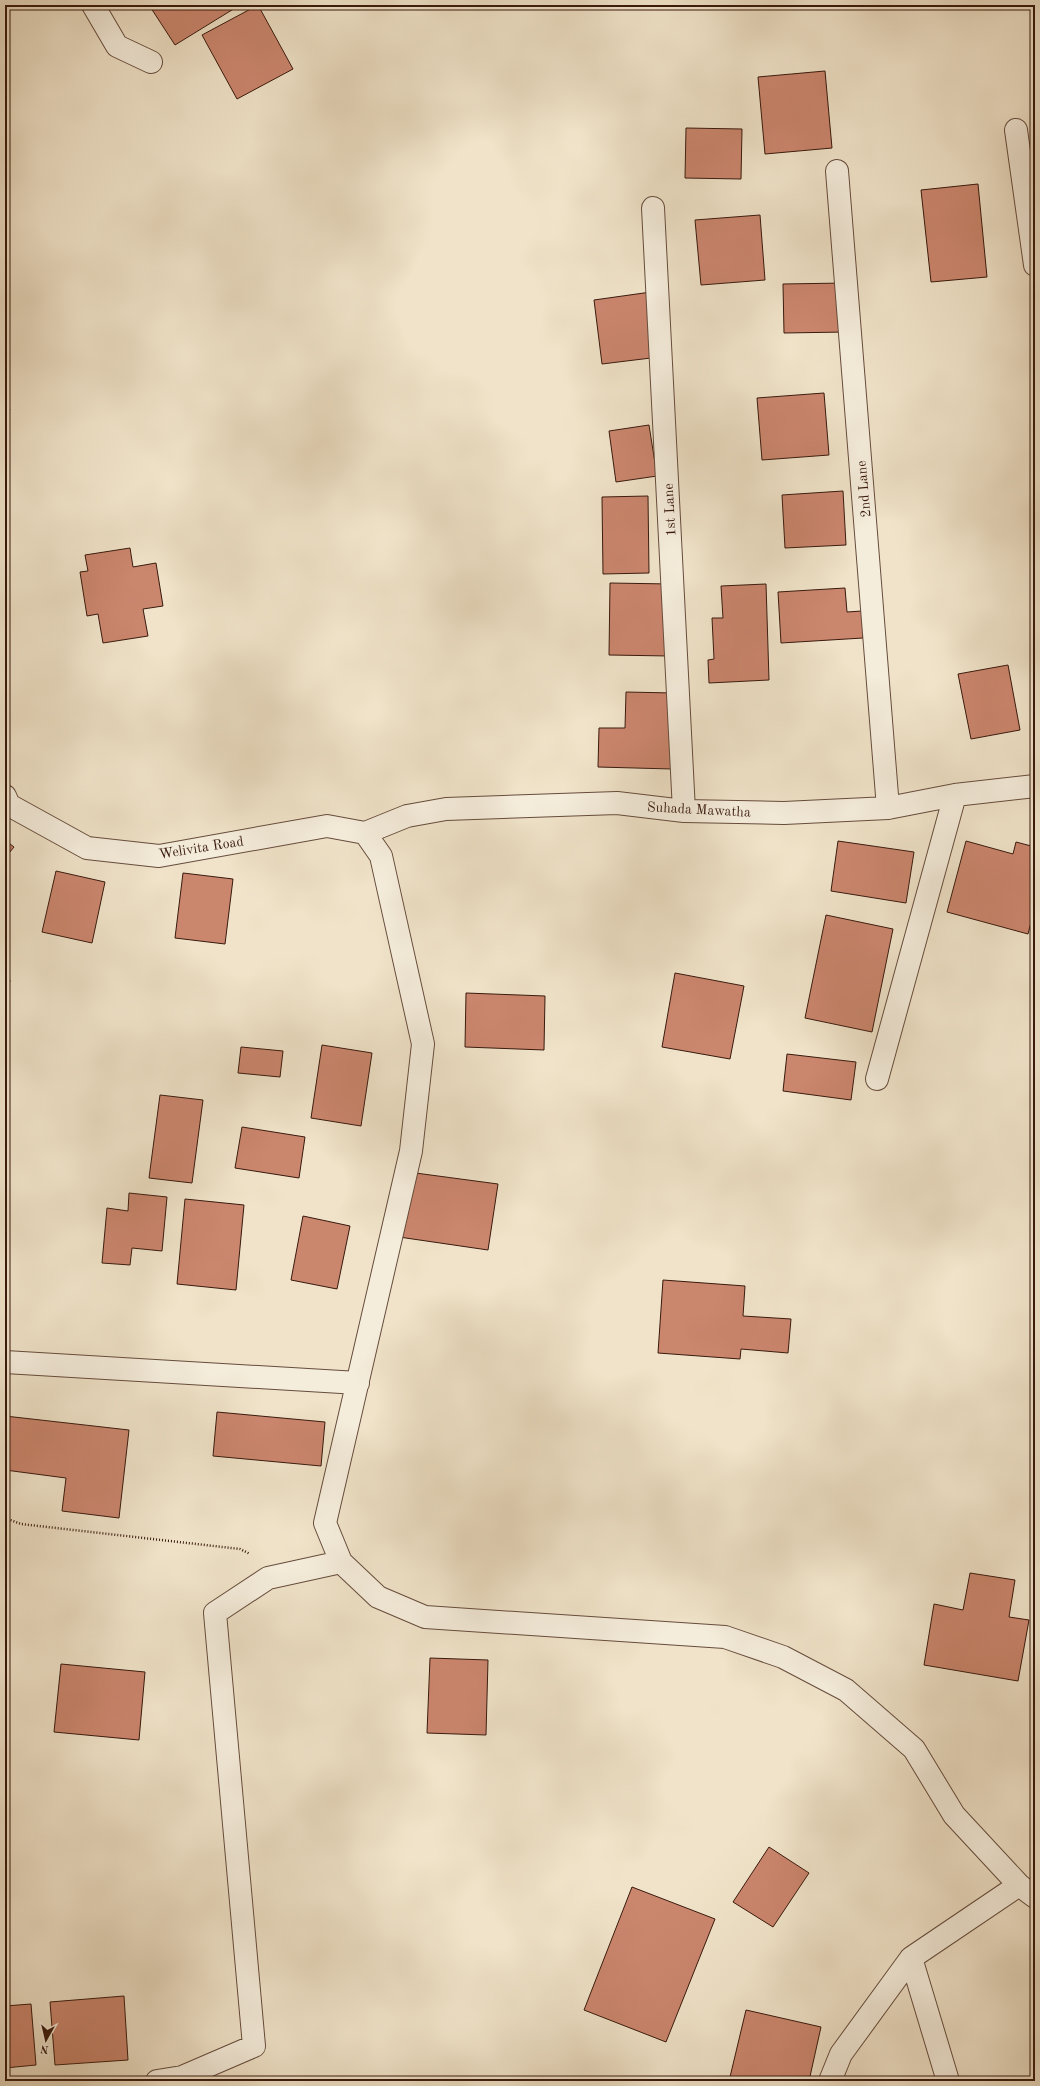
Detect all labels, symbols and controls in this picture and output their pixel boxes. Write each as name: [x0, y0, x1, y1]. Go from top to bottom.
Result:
street label: 2nd Lane: [855, 460, 873, 518]
street label: 1st Lane: [662, 483, 678, 537]
street label: Suhada Mawatha: [647, 800, 751, 820]
street label: Welivita Road: [158, 834, 245, 862]
north arrow: [26, 2020, 66, 2060]
text: N: [39, 2042, 50, 2054]

